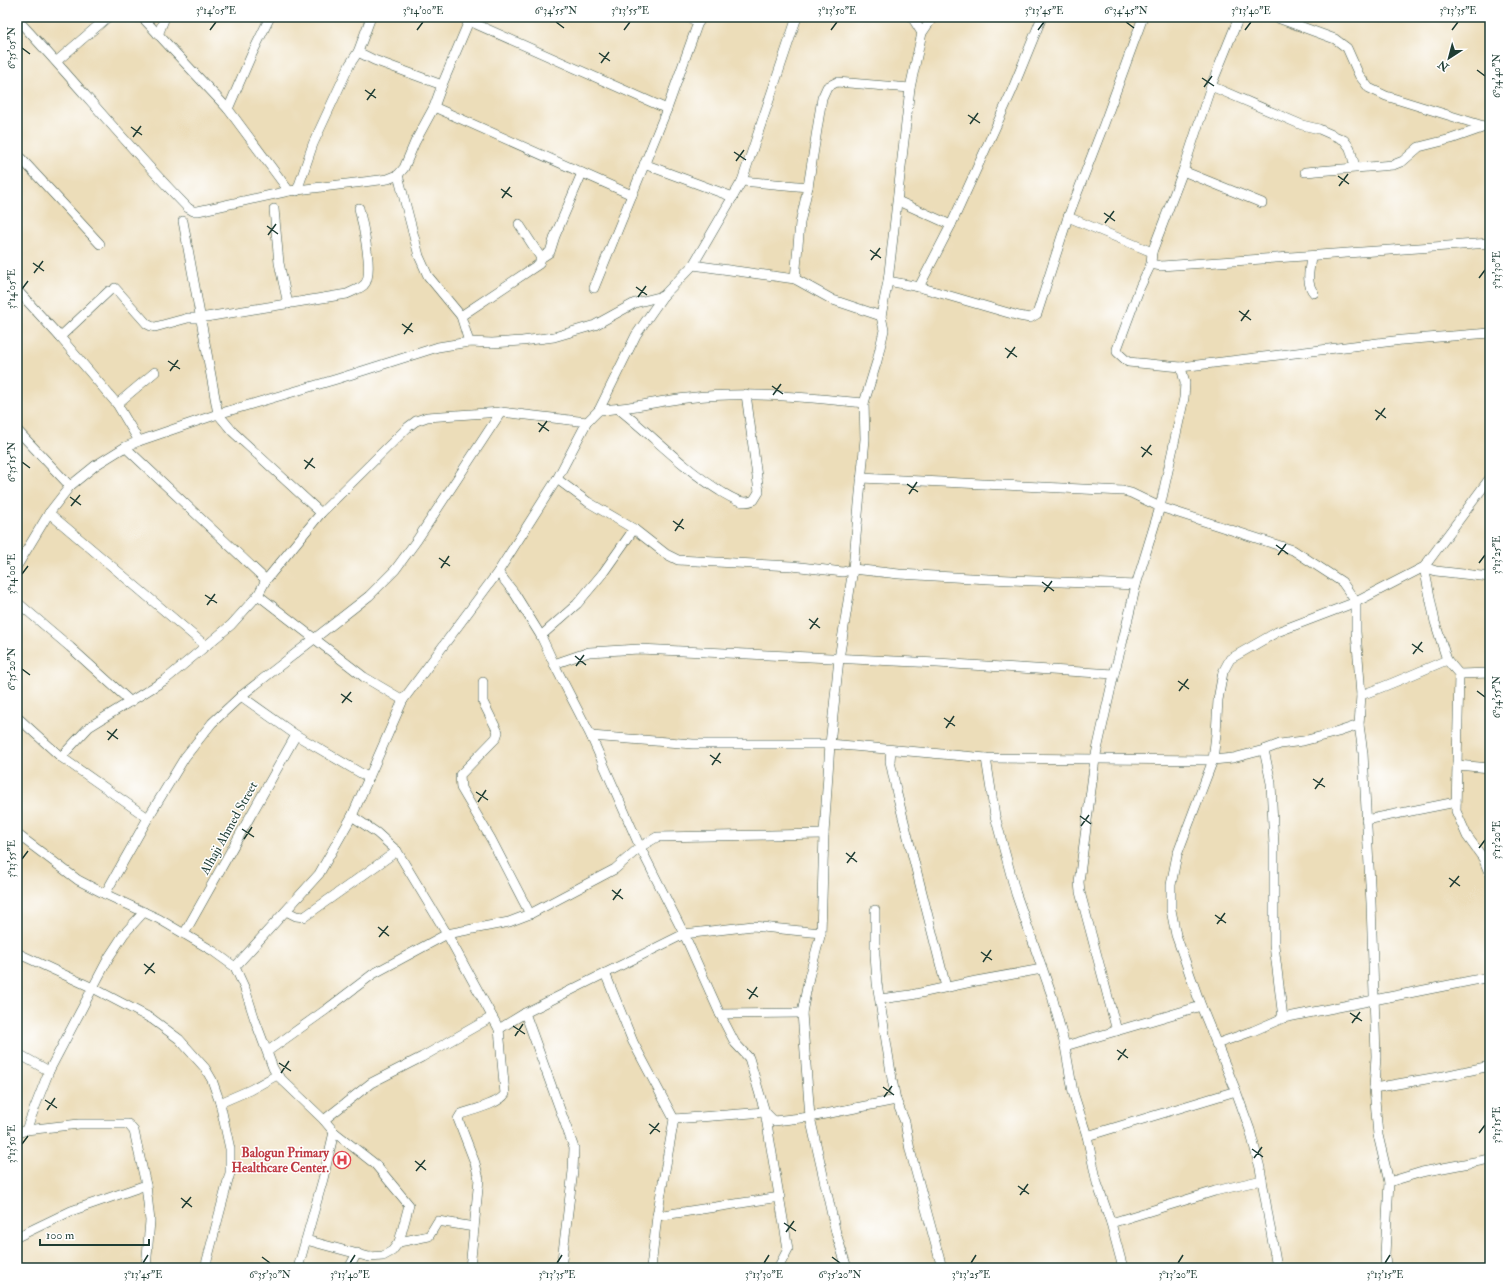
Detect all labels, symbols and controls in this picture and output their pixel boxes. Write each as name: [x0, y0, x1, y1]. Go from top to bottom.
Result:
text: 3°14'05"E: [196, 5, 236, 17]
text: 3°14'00"E: [403, 5, 443, 17]
text: 6°34'55"N: [535, 5, 577, 17]
text: 3°13'55"E: [611, 5, 649, 17]
text: 3°13'50"E: [818, 5, 856, 17]
text: 3°13'45"E: [1025, 5, 1063, 17]
text: 6°34'45"N: [1104, 5, 1148, 17]
text: 3°13'40"E: [1231, 5, 1271, 17]
text: 3°13'35"E: [1439, 5, 1477, 17]
text: 6°35'05"N: [6, 27, 18, 69]
north arrow: [1429, 38, 1469, 78]
text: 6°34'40"N: [1491, 54, 1503, 98]
text: N: [1435, 57, 1452, 74]
text: 3°13'30"E: [1491, 251, 1503, 289]
text: 3°14'05"E: [6, 269, 18, 309]
text: 6°35'15"N: [6, 442, 18, 482]
text: 3°13'25"E: [1491, 536, 1503, 574]
text: 3°14'00"E: [6, 554, 18, 594]
text: 6°35'20"N: [6, 648, 18, 690]
text: 6°34'55"N: [1491, 676, 1503, 718]
street label: Alhaji Ahmed Street: [196, 779, 261, 878]
text: 3°13'20"E: [1491, 820, 1503, 860]
text: 3°13'55"E: [6, 840, 18, 878]
text: 3°13'15"E: [1491, 1107, 1503, 1143]
text: 3°13'50"E: [6, 1125, 18, 1163]
place label: Balogun Primary Healthcare Center.: [231, 1145, 330, 1176]
hospital icon: Balogun Primary Healthcare Center.: [332, 1150, 352, 1170]
scale bar: [40, 1221, 149, 1247]
text: 100 m: [46, 1228, 75, 1243]
text: 3°13'45"E: [124, 1269, 162, 1281]
text: 6°35'30"N: [249, 1269, 291, 1281]
text: 3°13'40"E: [330, 1269, 370, 1281]
text: 3°13'35"E: [538, 1269, 576, 1281]
text: 3°13'30"E: [745, 1269, 783, 1281]
text: 6°35'20"N: [819, 1269, 861, 1281]
text: 3°13'25"E: [952, 1269, 990, 1281]
text: 3°13'20"E: [1158, 1269, 1198, 1281]
text: 3°13'15"E: [1367, 1269, 1403, 1281]

